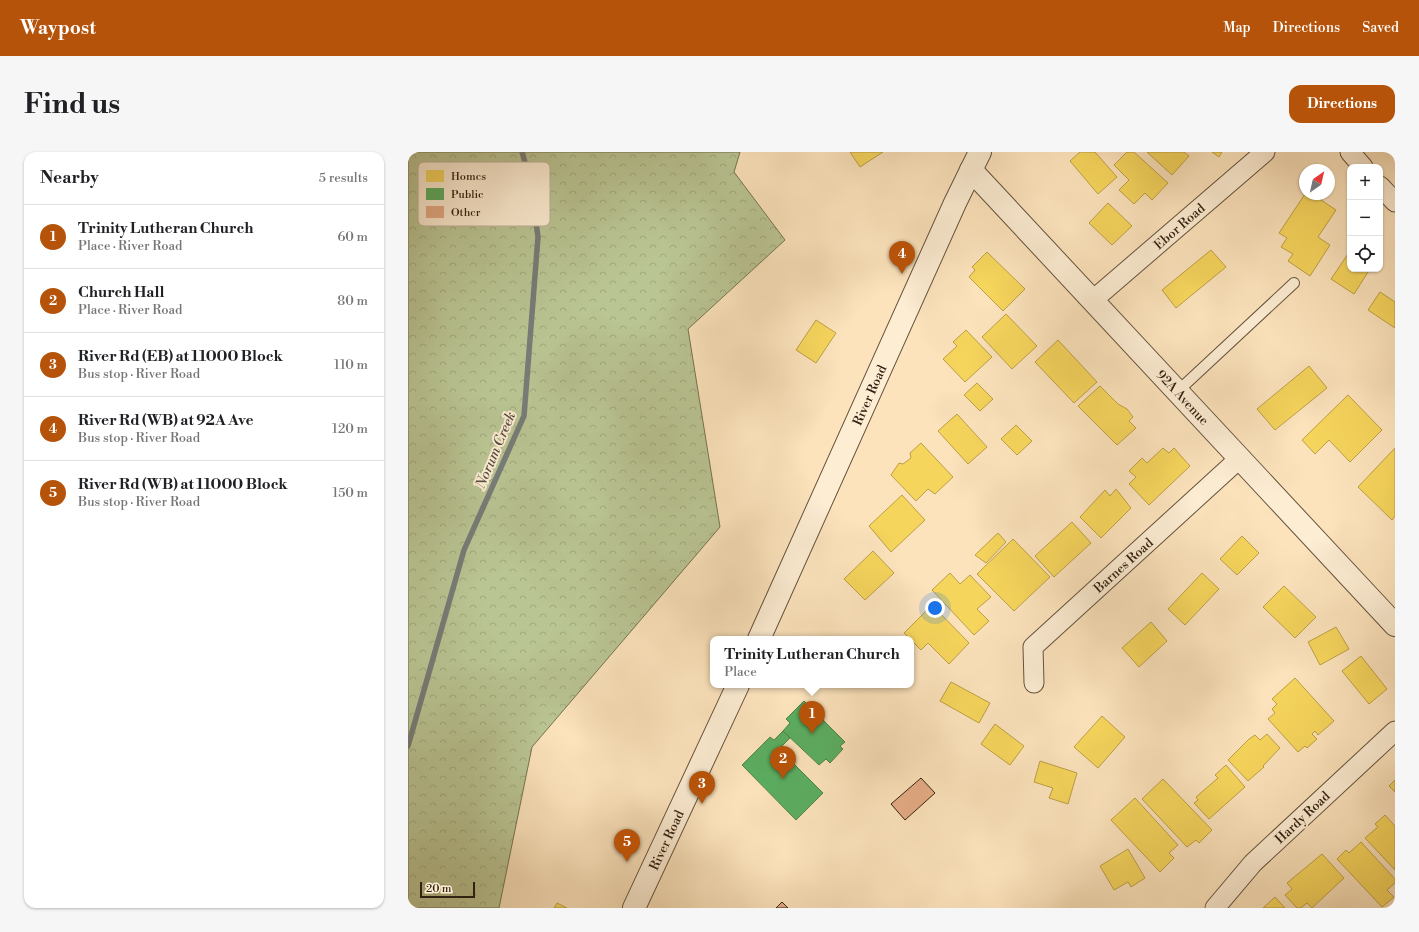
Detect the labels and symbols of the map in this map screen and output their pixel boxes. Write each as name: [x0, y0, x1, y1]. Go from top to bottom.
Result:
legend: [418, 162, 550, 226]
north arrow: [1299, 164, 1335, 200]
text: Homes: [451, 170, 486, 184]
text: Public: [451, 188, 484, 202]
street label: Ebor Road: [1151, 200, 1209, 253]
text: Other: [451, 206, 481, 220]
pin: 4: [889, 241, 915, 274]
street label: River Road: [849, 362, 891, 428]
street label: 92A Avenue: [1153, 367, 1212, 429]
water label: Norum Creek: [471, 409, 520, 492]
street label: Barnes Road: [1090, 535, 1157, 597]
your location: [925, 598, 945, 618]
pin: 1: [799, 701, 825, 734]
pin: 2: [770, 746, 796, 779]
pin: 3: [689, 771, 715, 804]
street label: Hardy Road: [1272, 788, 1334, 847]
street label: River Road: [646, 807, 688, 873]
pin: 5: [614, 829, 640, 862]
scale bar: [420, 880, 475, 899]

